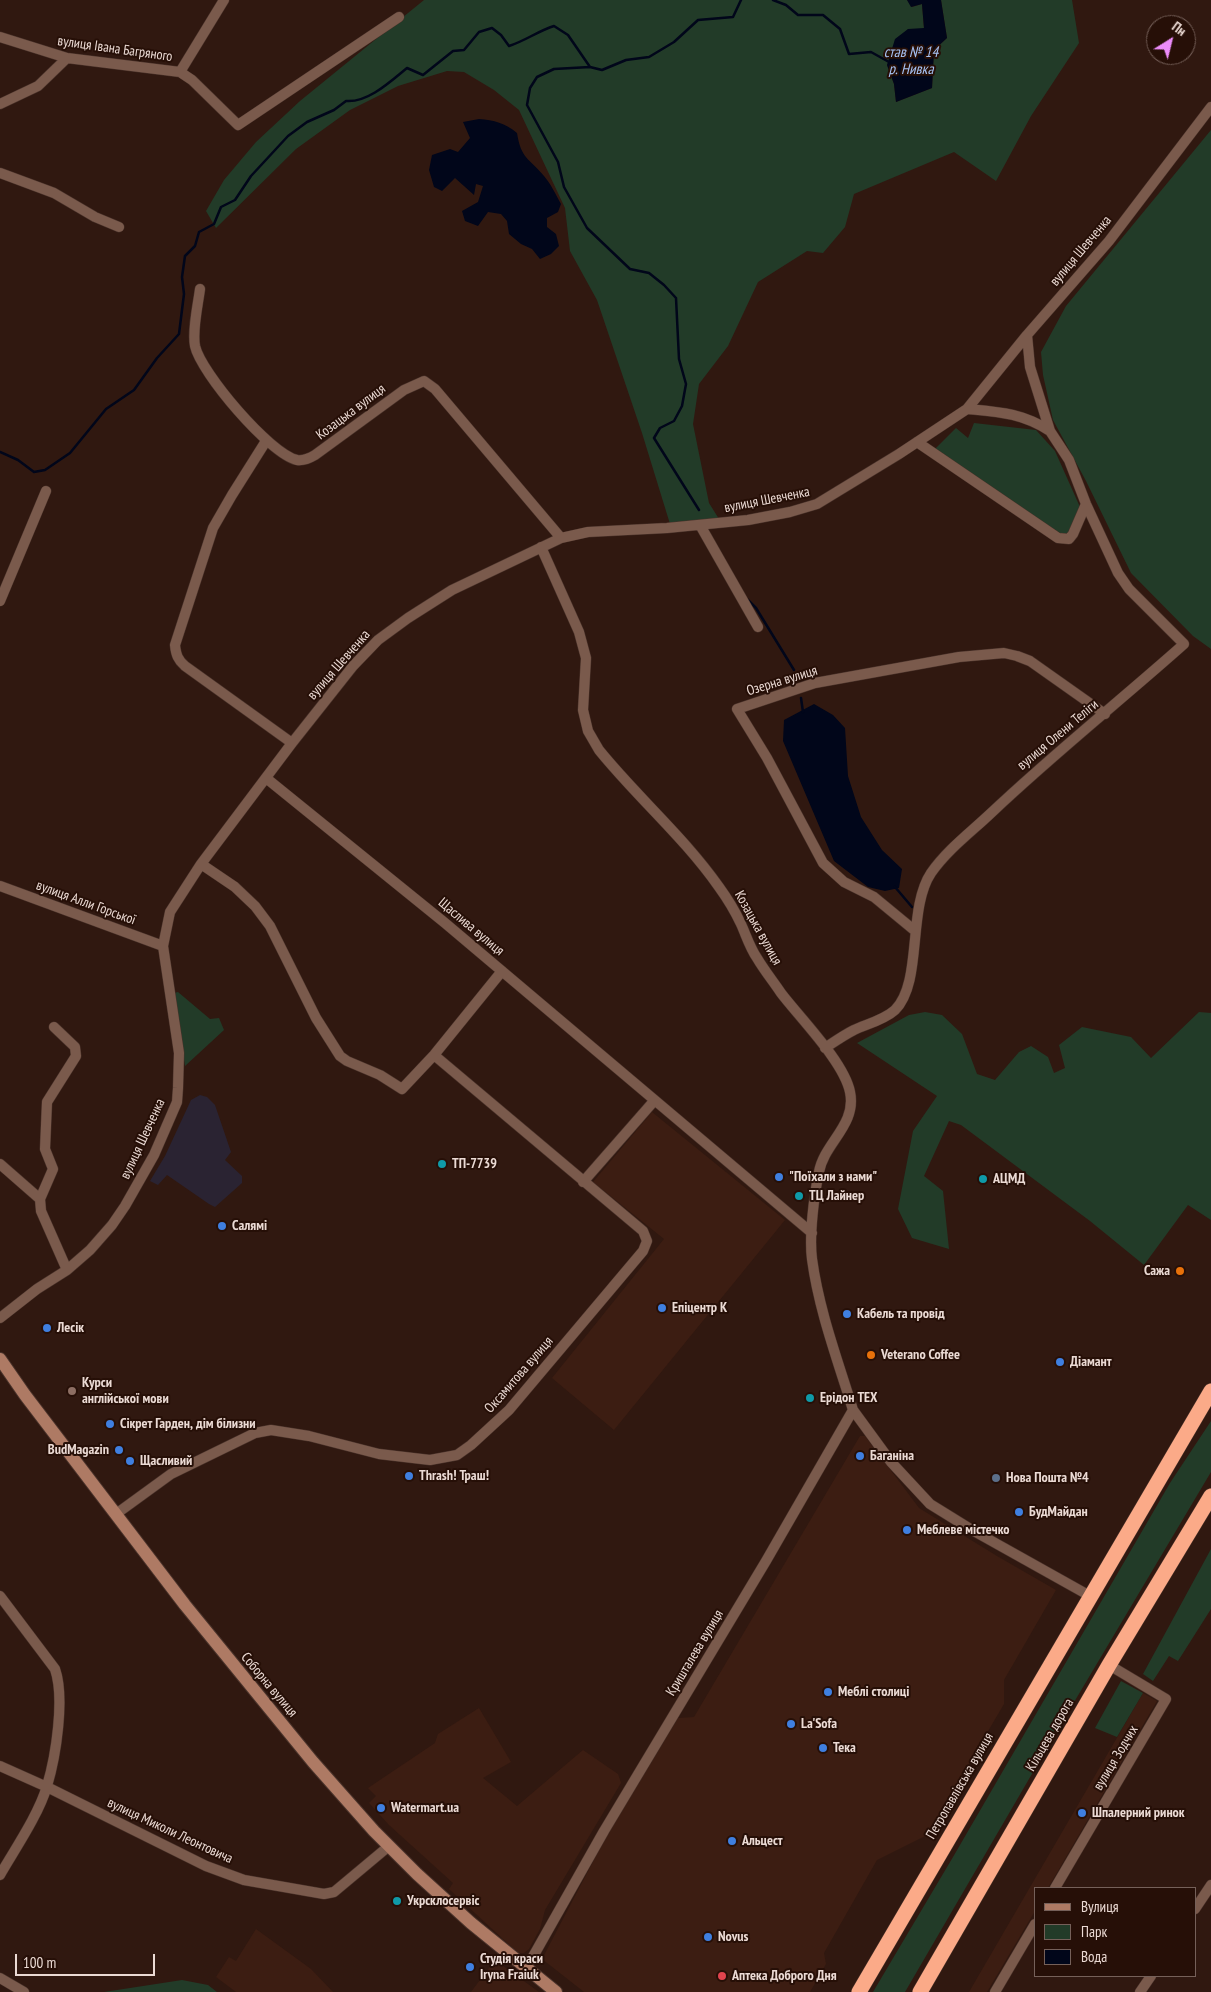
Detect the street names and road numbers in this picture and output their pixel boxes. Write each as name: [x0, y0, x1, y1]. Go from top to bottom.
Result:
street label: вулиця Івана Багряного: [56, 33, 174, 65]
street label: вулиця Шевченка: [1047, 212, 1115, 290]
street label: Козацька вулиця: [313, 380, 389, 444]
street label: вулиця Шевченка: [723, 483, 811, 517]
street label: вулиця Шевченка: [304, 627, 374, 703]
street label: Озерна вулиця: [745, 662, 819, 700]
street label: вулиця Олени Теліги: [1014, 696, 1102, 774]
street label: вулиця Алли Горської: [34, 877, 138, 929]
street label: Козацька вулиця: [731, 888, 785, 968]
street label: Щаслива вулиця: [435, 895, 507, 959]
street label: вулиця Шевченка: [117, 1096, 169, 1182]
street label: Оксамитова вулиця: [481, 1333, 557, 1417]
street label: Кришталева вулиця: [663, 1607, 727, 1699]
street label: Соборна вулиця: [237, 1649, 301, 1721]
street label: Кільцева дорога: [1022, 1696, 1078, 1774]
street label: вулиця Зодчих: [1090, 1722, 1142, 1794]
street label: Петропавлівська вулиця: [923, 1730, 997, 1842]
street label: вулиця Миколи Леонтовича: [105, 1795, 235, 1867]

